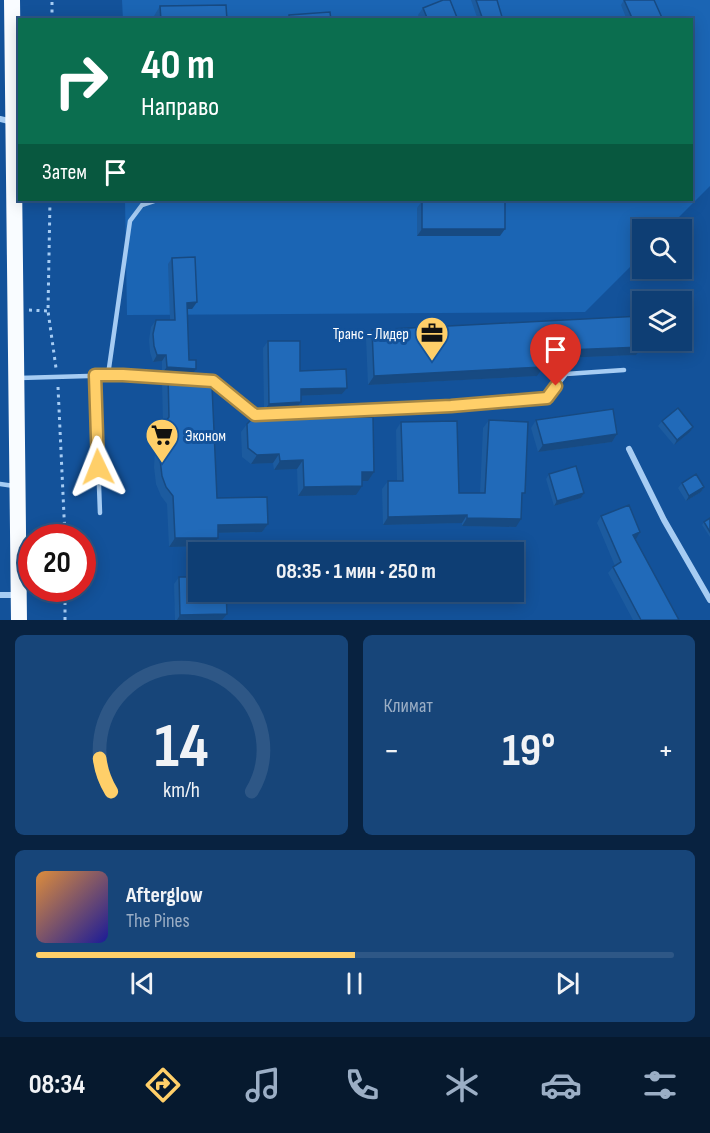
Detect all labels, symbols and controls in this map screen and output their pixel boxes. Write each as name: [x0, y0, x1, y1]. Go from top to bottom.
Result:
text: 40 m: [141, 40, 215, 91]
icon: right: [42, 42, 120, 120]
text: Направо: [141, 91, 219, 123]
icon: arrive: [99, 156, 132, 189]
text: Затем: [42, 159, 87, 186]
map controls: [632, 219, 692, 351]
button: search: [632, 219, 692, 279]
button: layers: [632, 291, 692, 351]
office icon: Транс - Лидер: [414, 315, 450, 362]
pin: [530, 324, 581, 386]
place label: Транс - Лидер: [333, 325, 409, 344]
icon: arrive: [539, 333, 572, 366]
supermarket icon: Эконом: [144, 417, 180, 464]
place label: Эконом: [185, 427, 226, 446]
position arrow: [66, 435, 130, 499]
speed limit sign: 20: [18, 524, 96, 602]
text: 08:35 · 1 мин · 250 m: [276, 558, 436, 585]
text: Климат: [384, 694, 433, 718]
text: 14: [154, 710, 208, 785]
text: 19°: [502, 724, 555, 779]
text: −: [384, 731, 400, 771]
text: +: [658, 731, 674, 771]
text: km/h: [163, 778, 200, 803]
text: Afterglow: [126, 882, 203, 909]
text: The Pines: [126, 909, 190, 933]
icon: previous: [126, 967, 159, 1000]
icon: pause: [338, 967, 371, 1000]
icon: next: [551, 967, 584, 1000]
icon: directions: [142, 1064, 184, 1106]
icon: music: [242, 1064, 284, 1106]
icon: phone: [341, 1064, 383, 1106]
icon: climate: [441, 1064, 483, 1106]
icon: car: [540, 1064, 582, 1106]
icon: filters: [639, 1064, 681, 1106]
text: 08:34: [29, 1069, 85, 1101]

